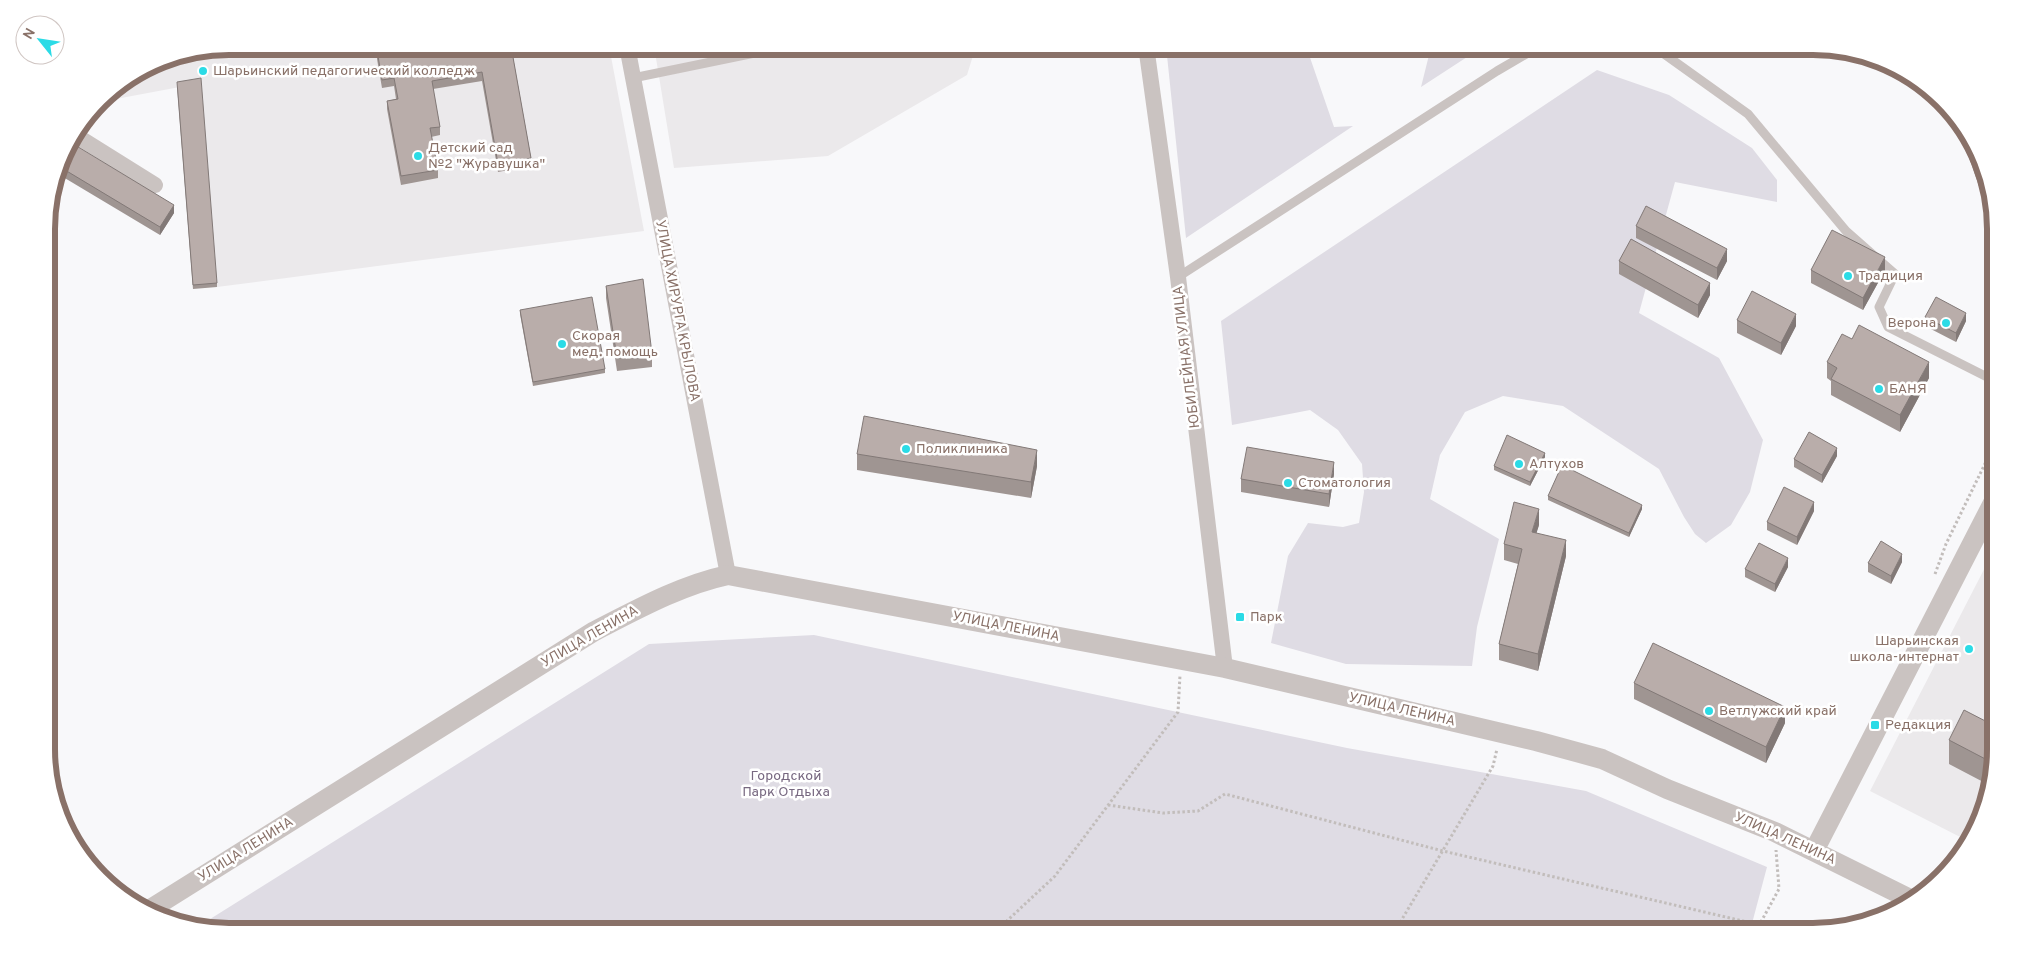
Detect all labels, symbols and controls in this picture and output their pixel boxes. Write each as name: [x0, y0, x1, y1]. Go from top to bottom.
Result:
north arrow: [15, 15, 65, 65]
text: N: [20, 26, 40, 43]
place label: Шарьинский педагогический колледж: [213, 63, 475, 80]
marker: Шарьинский педагогический колледж: [197, 65, 209, 77]
place label: Детский сад №2 "Журавушка": [428, 140, 545, 173]
marker: Детский сад №2 "Журавушка": [412, 150, 424, 162]
street label: УЛИЦА ХИРУРГА КРЫЛОВА: [651, 219, 703, 403]
place label: Традиция: [1858, 268, 1923, 285]
marker: Традиция: [1842, 270, 1854, 282]
street label: ЮБИЛЕЙНАЯ УЛИЦА: [1169, 285, 1204, 429]
place label: Верона: [1887, 315, 1936, 332]
marker: Верона: [1940, 317, 1952, 329]
place label: Скорая мед. помощь: [572, 328, 658, 361]
marker: Скорая мед. помощь: [556, 338, 568, 350]
place label: БАНЯ: [1889, 381, 1927, 398]
marker: БАНЯ: [1873, 383, 1885, 395]
place label: Поликлиника: [916, 441, 1008, 458]
marker: Поликлиника: [900, 443, 912, 455]
place label: Алтухов: [1529, 456, 1584, 473]
marker: Алтухов: [1513, 458, 1525, 470]
place label: Стоматология: [1298, 475, 1391, 492]
marker: Стоматология: [1282, 477, 1294, 489]
street label: УЛИЦА ЛЕНИНА: [539, 602, 641, 672]
street label: УЛИЦА ЛЕНИНА: [951, 608, 1061, 646]
place label: Парк: [1250, 609, 1283, 626]
marker: Парк: [1234, 611, 1246, 623]
place label: Шарьинская школа-интернат: [1850, 633, 1959, 666]
marker: Шарьинская школа-интернат: [1963, 643, 1975, 655]
street label: УЛИЦА ЛЕНИНА: [1347, 689, 1457, 731]
place label: Ветлужский край: [1719, 703, 1837, 720]
marker: Ветлужский край: [1703, 705, 1715, 717]
place label: Редакция: [1885, 717, 1951, 734]
marker: Редакция: [1869, 719, 1881, 731]
park label: Городской Парк Отдыха: [742, 768, 830, 801]
street label: УЛИЦА ЛЕНИНА: [1732, 809, 1838, 869]
street label: УЛИЦА ЛЕНИНА: [195, 814, 297, 886]

